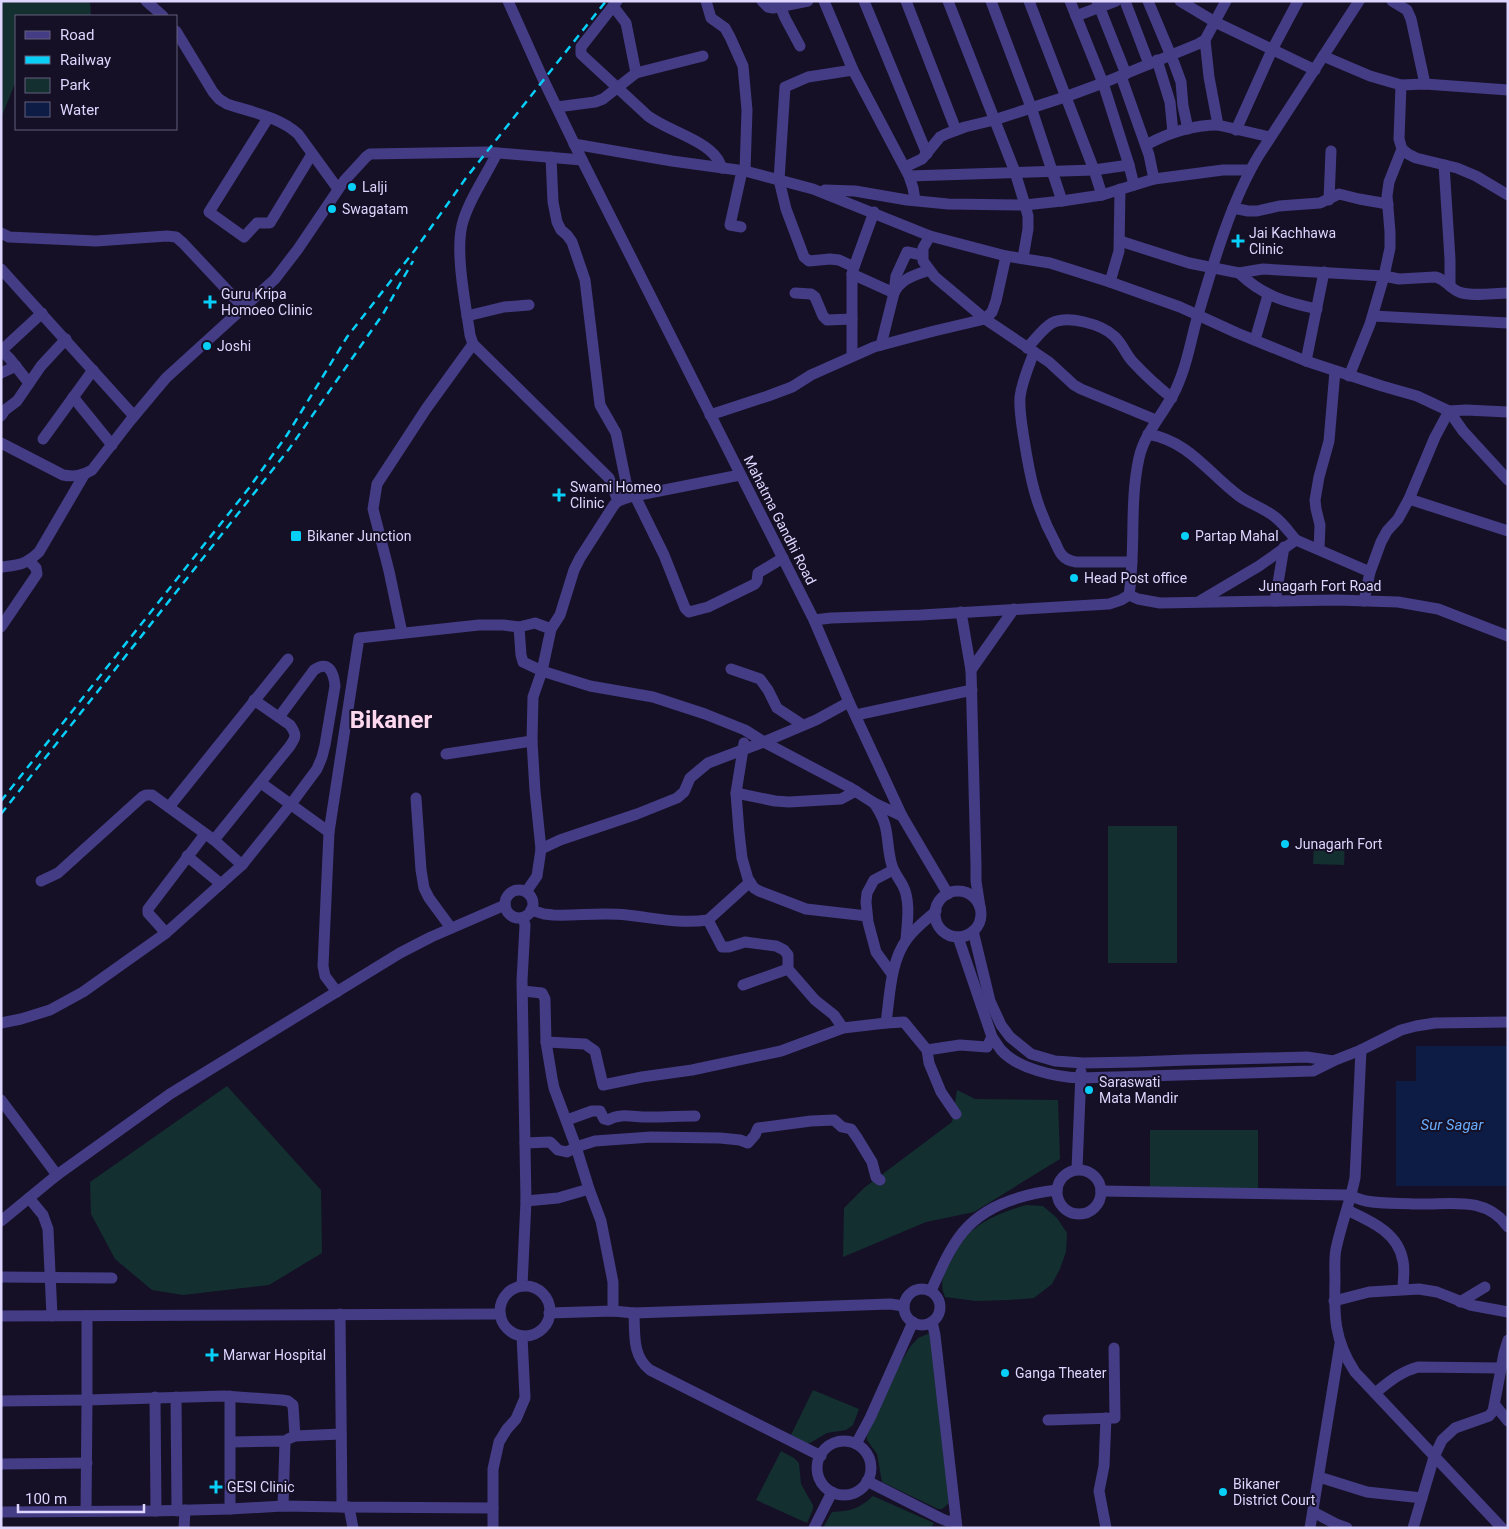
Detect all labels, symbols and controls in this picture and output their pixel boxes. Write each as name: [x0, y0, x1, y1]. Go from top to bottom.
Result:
legend: [15, 15, 178, 130]
text: Road: [60, 26, 94, 44]
text: Railway: [60, 51, 111, 69]
text: Park: [60, 76, 91, 94]
text: Water: [60, 101, 99, 119]
place label: Lalji: [362, 179, 387, 195]
marker: Lalji: [346, 181, 358, 193]
place label: Swagatam: [342, 201, 408, 217]
marker: Swagatam: [326, 203, 338, 215]
place label: Jai Kachhawa Clinic: [1249, 225, 1336, 257]
marker: Jai Kachhawa Clinic: [1231, 234, 1245, 248]
place label: Guru Kripa Homoeo Clinic: [221, 286, 313, 318]
marker: Guru Kripa Homoeo Clinic: [203, 295, 217, 309]
place label: Joshi: [217, 338, 251, 354]
marker: Joshi: [201, 340, 213, 352]
street label: Mahatma Gandhi Road: [741, 453, 819, 587]
place label: Swami Homeo Clinic: [570, 479, 661, 511]
marker: Swami Homeo Clinic: [552, 488, 566, 502]
place label: Bikaner Junction: [307, 528, 411, 544]
place label: Partap Mahal: [1195, 528, 1279, 544]
marker: Bikaner Junction: [289, 529, 303, 543]
marker: Partap Mahal: [1179, 530, 1191, 542]
place label: Head Post office: [1084, 570, 1187, 586]
marker: Head Post office: [1068, 572, 1080, 584]
street label: Junagarh Fort Road: [1258, 578, 1382, 594]
district label: Bikaner: [350, 706, 432, 734]
place label: Junagarh Fort: [1295, 836, 1383, 852]
marker: Junagarh Fort: [1279, 838, 1291, 850]
place label: Saraswati Mata Mandir: [1099, 1074, 1178, 1106]
marker: Saraswati Mata Mandir: [1083, 1084, 1095, 1096]
water label: Sur Sagar: [1421, 1116, 1484, 1134]
place label: Marwar Hospital: [223, 1347, 326, 1363]
marker: Marwar Hospital: [205, 1348, 219, 1362]
place label: Ganga Theater: [1015, 1365, 1107, 1381]
marker: Ganga Theater: [999, 1367, 1011, 1379]
place label: Bikaner District Court: [1233, 1476, 1316, 1508]
place label: GESI Clinic: [227, 1479, 294, 1495]
marker: GESI Clinic: [209, 1480, 223, 1494]
scale bar: [18, 1482, 144, 1514]
marker: Bikaner District Court: [1217, 1486, 1229, 1498]
text: 100 m: [25, 1490, 67, 1508]

